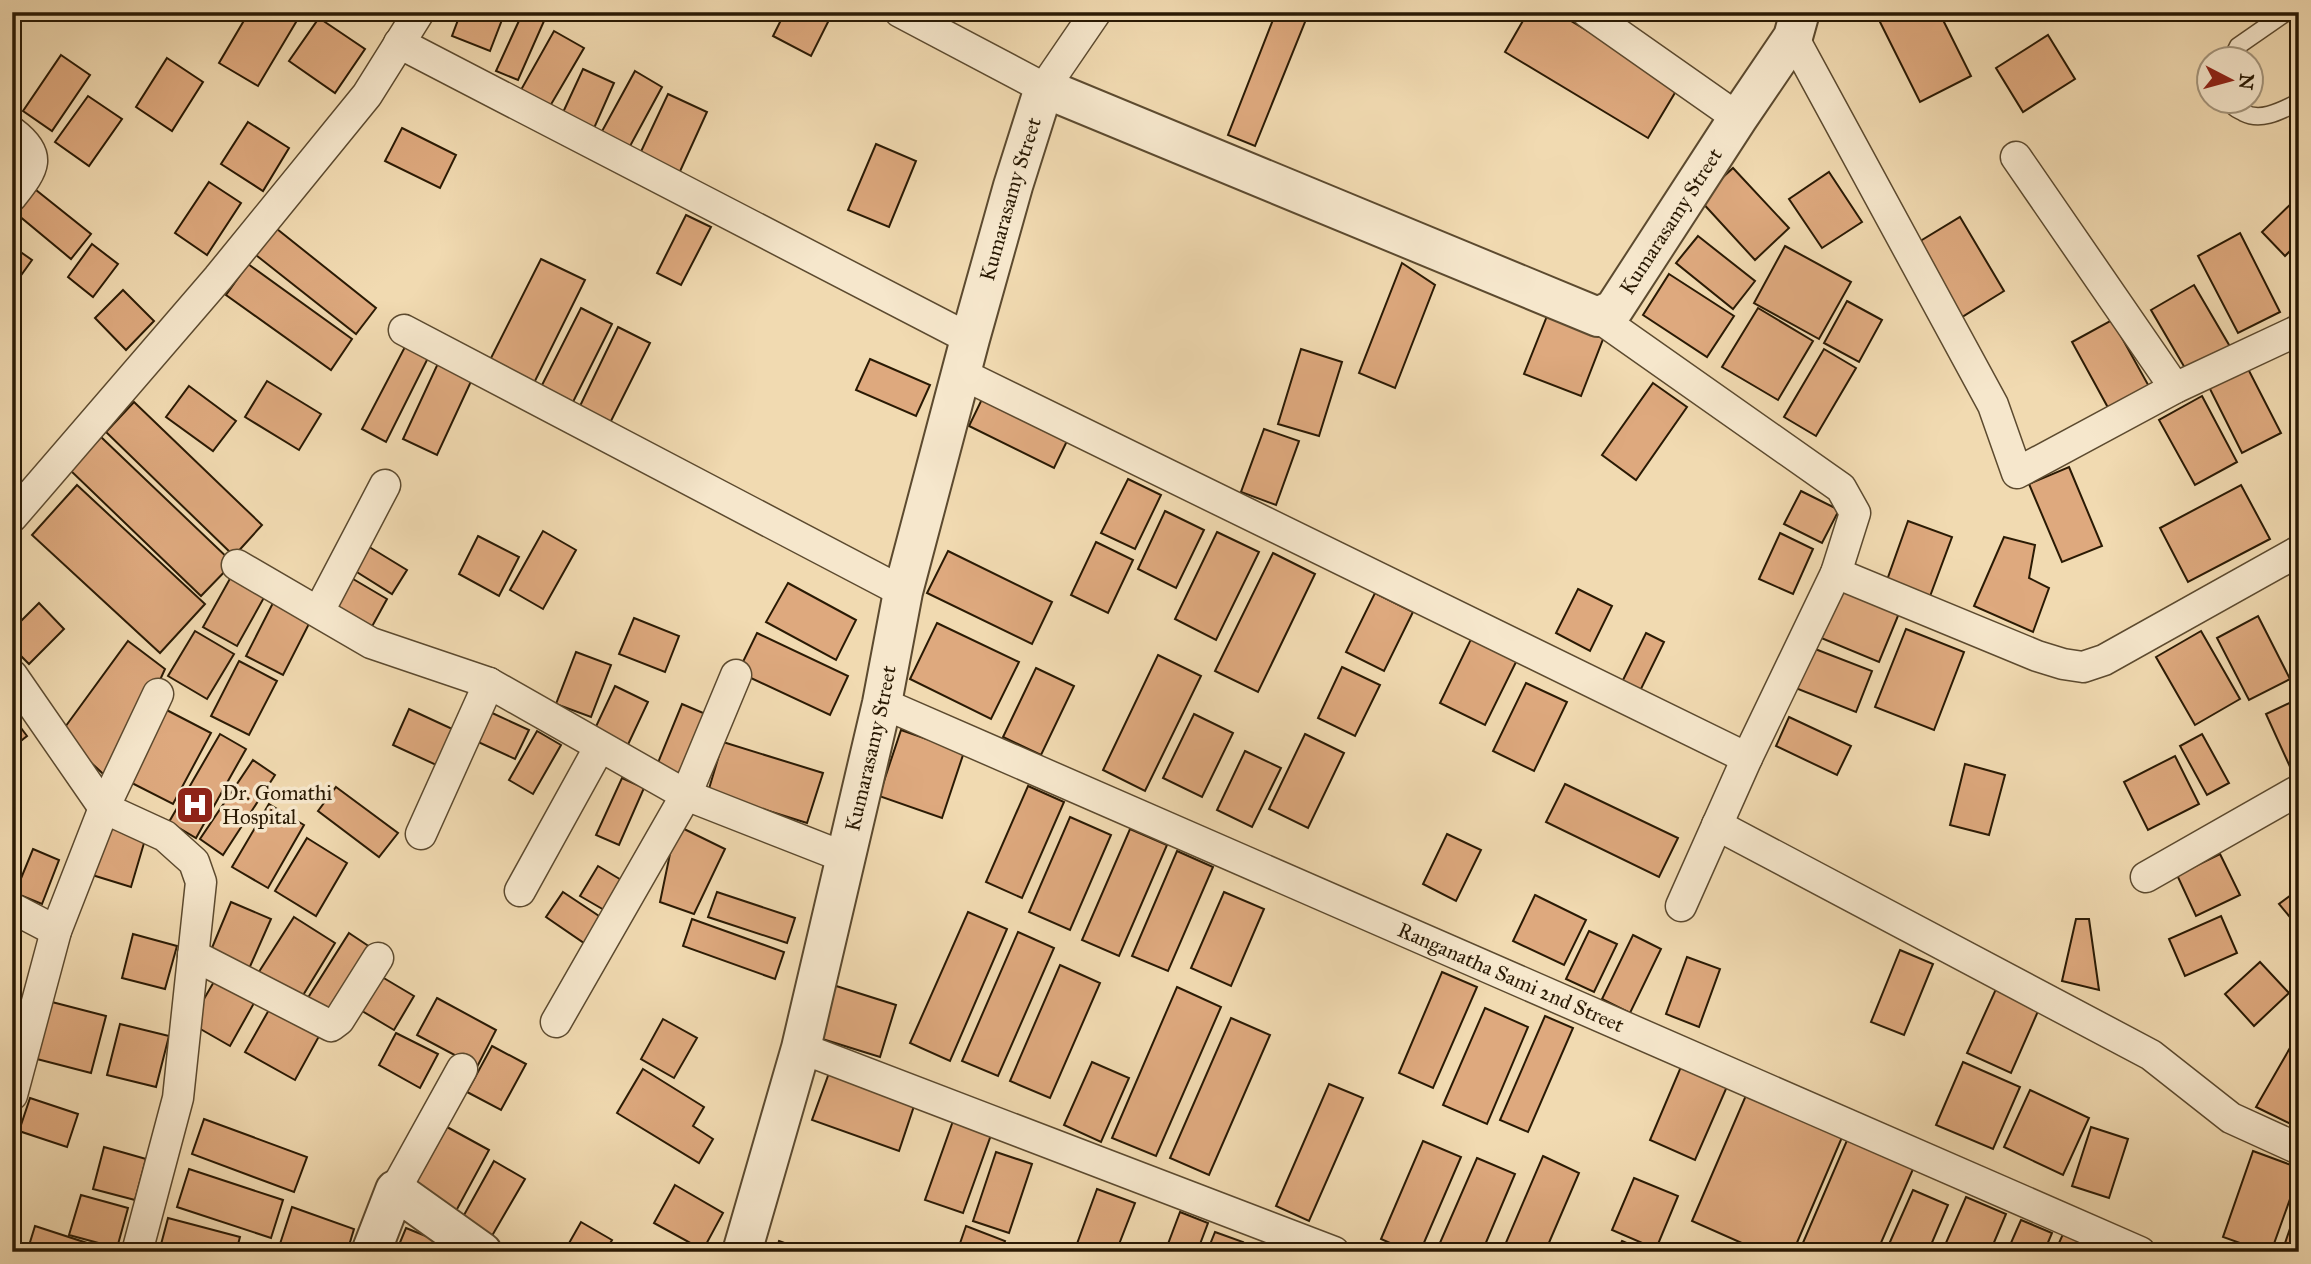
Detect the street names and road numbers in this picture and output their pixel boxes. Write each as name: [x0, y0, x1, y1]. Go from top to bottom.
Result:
street label: Kumarasamy Street: [974, 114, 1047, 284]
street label: Kumarasamy Street: [1614, 143, 1728, 299]
street label: Kumarasamy Street: [839, 663, 902, 834]
street label: Ranganatha Sami 2nd Street: [1394, 917, 1628, 1038]

